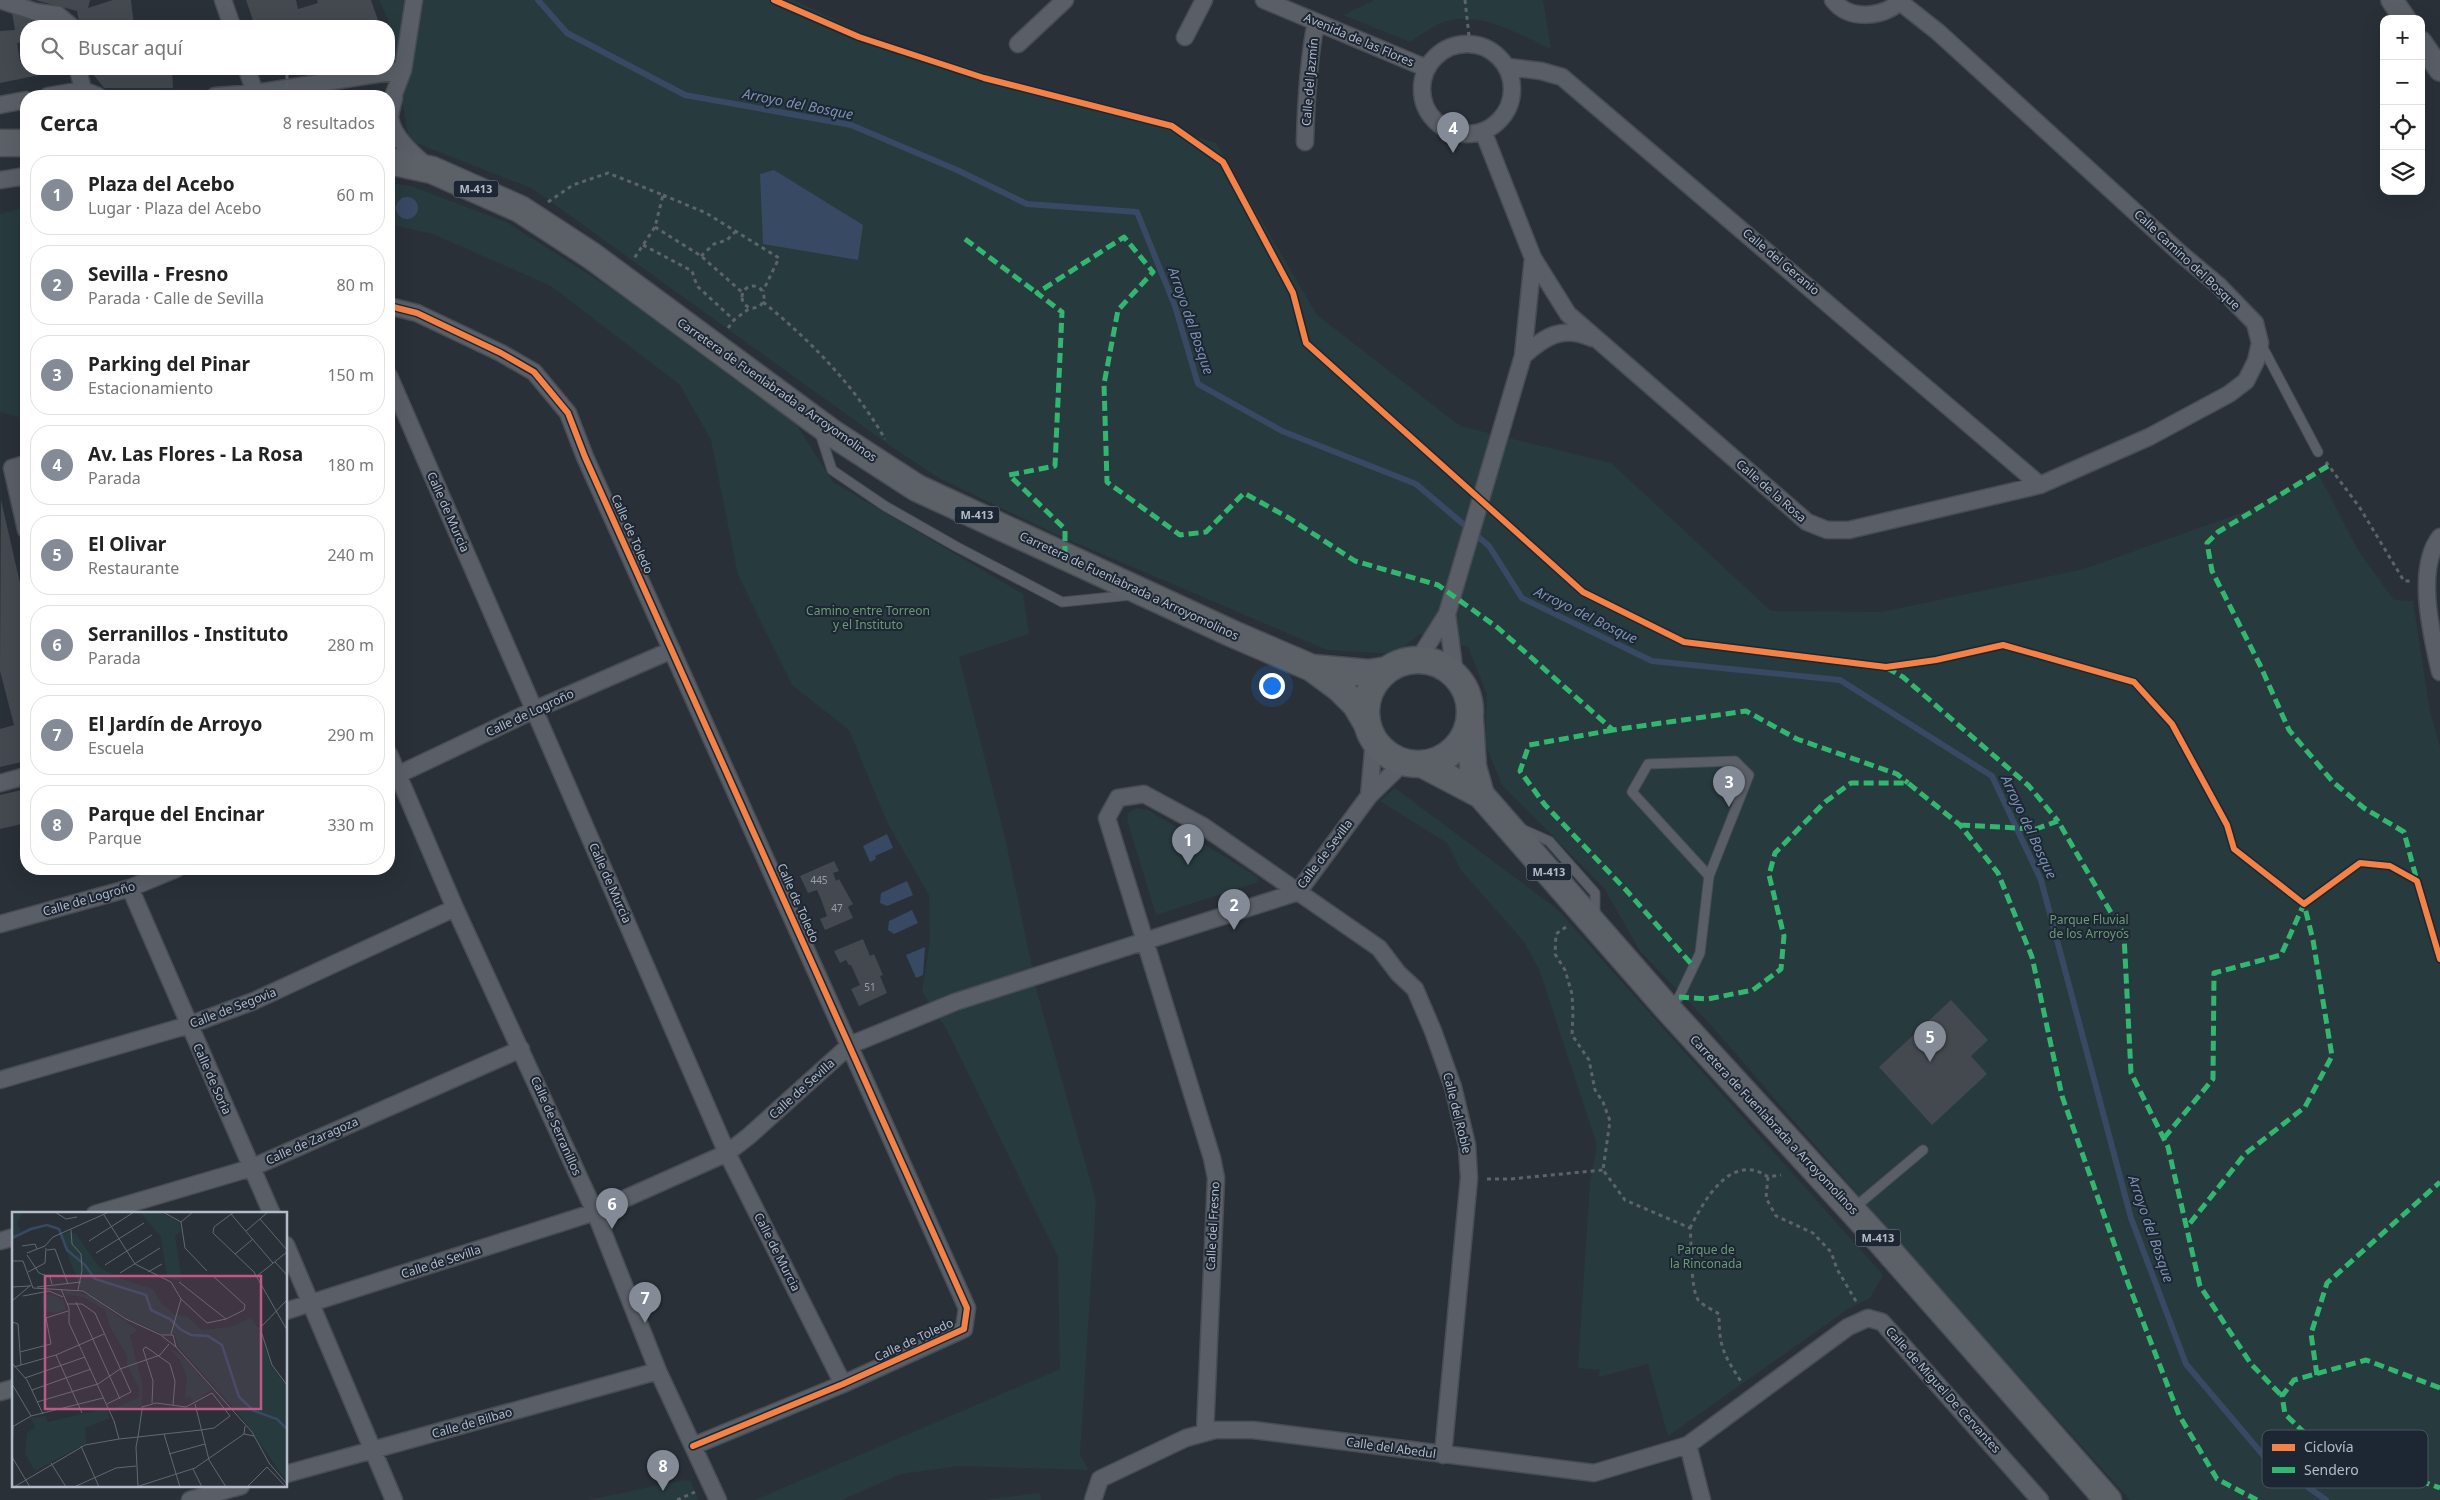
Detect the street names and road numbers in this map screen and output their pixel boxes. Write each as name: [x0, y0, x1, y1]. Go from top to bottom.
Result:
street label: Avenida de las Flores: [1302, 9, 1417, 71]
street label: Calle del Jazmín: [1297, 37, 1322, 127]
road number: M-413: [454, 180, 498, 198]
street label: Calle Camino del Bosque: [2131, 206, 2244, 314]
street label: Calle del Geranio: [1739, 224, 1823, 299]
street label: Carretera de Fuenlabrada a Arroyomolinos: [674, 314, 881, 466]
street label: Calle de la Rosa: [1733, 455, 1810, 526]
street label: Calle de Murcia: [423, 469, 474, 555]
street label: Calle de Toledo: [607, 491, 658, 576]
road number: M-413: [954, 506, 1000, 524]
street label: Carretera de Fuenlabrada a Arroyomolinos: [1017, 527, 1242, 644]
street label: Calle de Logroño: [483, 685, 577, 740]
street label: Calle de Sevilla: [1293, 815, 1356, 892]
street label: Calle de Murcia: [585, 840, 636, 926]
street label: Calle de Toledo: [773, 860, 824, 945]
road number: M-413: [1526, 864, 1572, 880]
street label: Calle de Logroño: [41, 877, 137, 920]
street label: Calle de Segovia: [187, 983, 279, 1032]
street label: Carretera de Fuenlabrada a Arroyomolinos: [1686, 1031, 1863, 1218]
street label: Calle de Soria: [189, 1040, 236, 1117]
street label: Calle de Sevilla: [765, 1055, 838, 1123]
street label: Calle del Roble: [1439, 1071, 1476, 1155]
street label: Calle de Serranillos: [527, 1073, 586, 1178]
street label: Calle de Zaragoza: [263, 1113, 361, 1169]
street label: Calle del Fresno: [1202, 1181, 1223, 1271]
street label: Calle de Murcia: [750, 1209, 805, 1294]
road number: M-413: [1856, 1230, 1900, 1246]
street label: Calle de Sevilla: [399, 1241, 483, 1282]
street label: Calle de Toledo: [872, 1314, 956, 1365]
street label: Calle de Miguel De Cervantes: [1882, 1323, 2005, 1457]
street label: Calle de Bilbao: [430, 1403, 514, 1442]
street label: Calle del Abedul: [1345, 1433, 1437, 1462]

